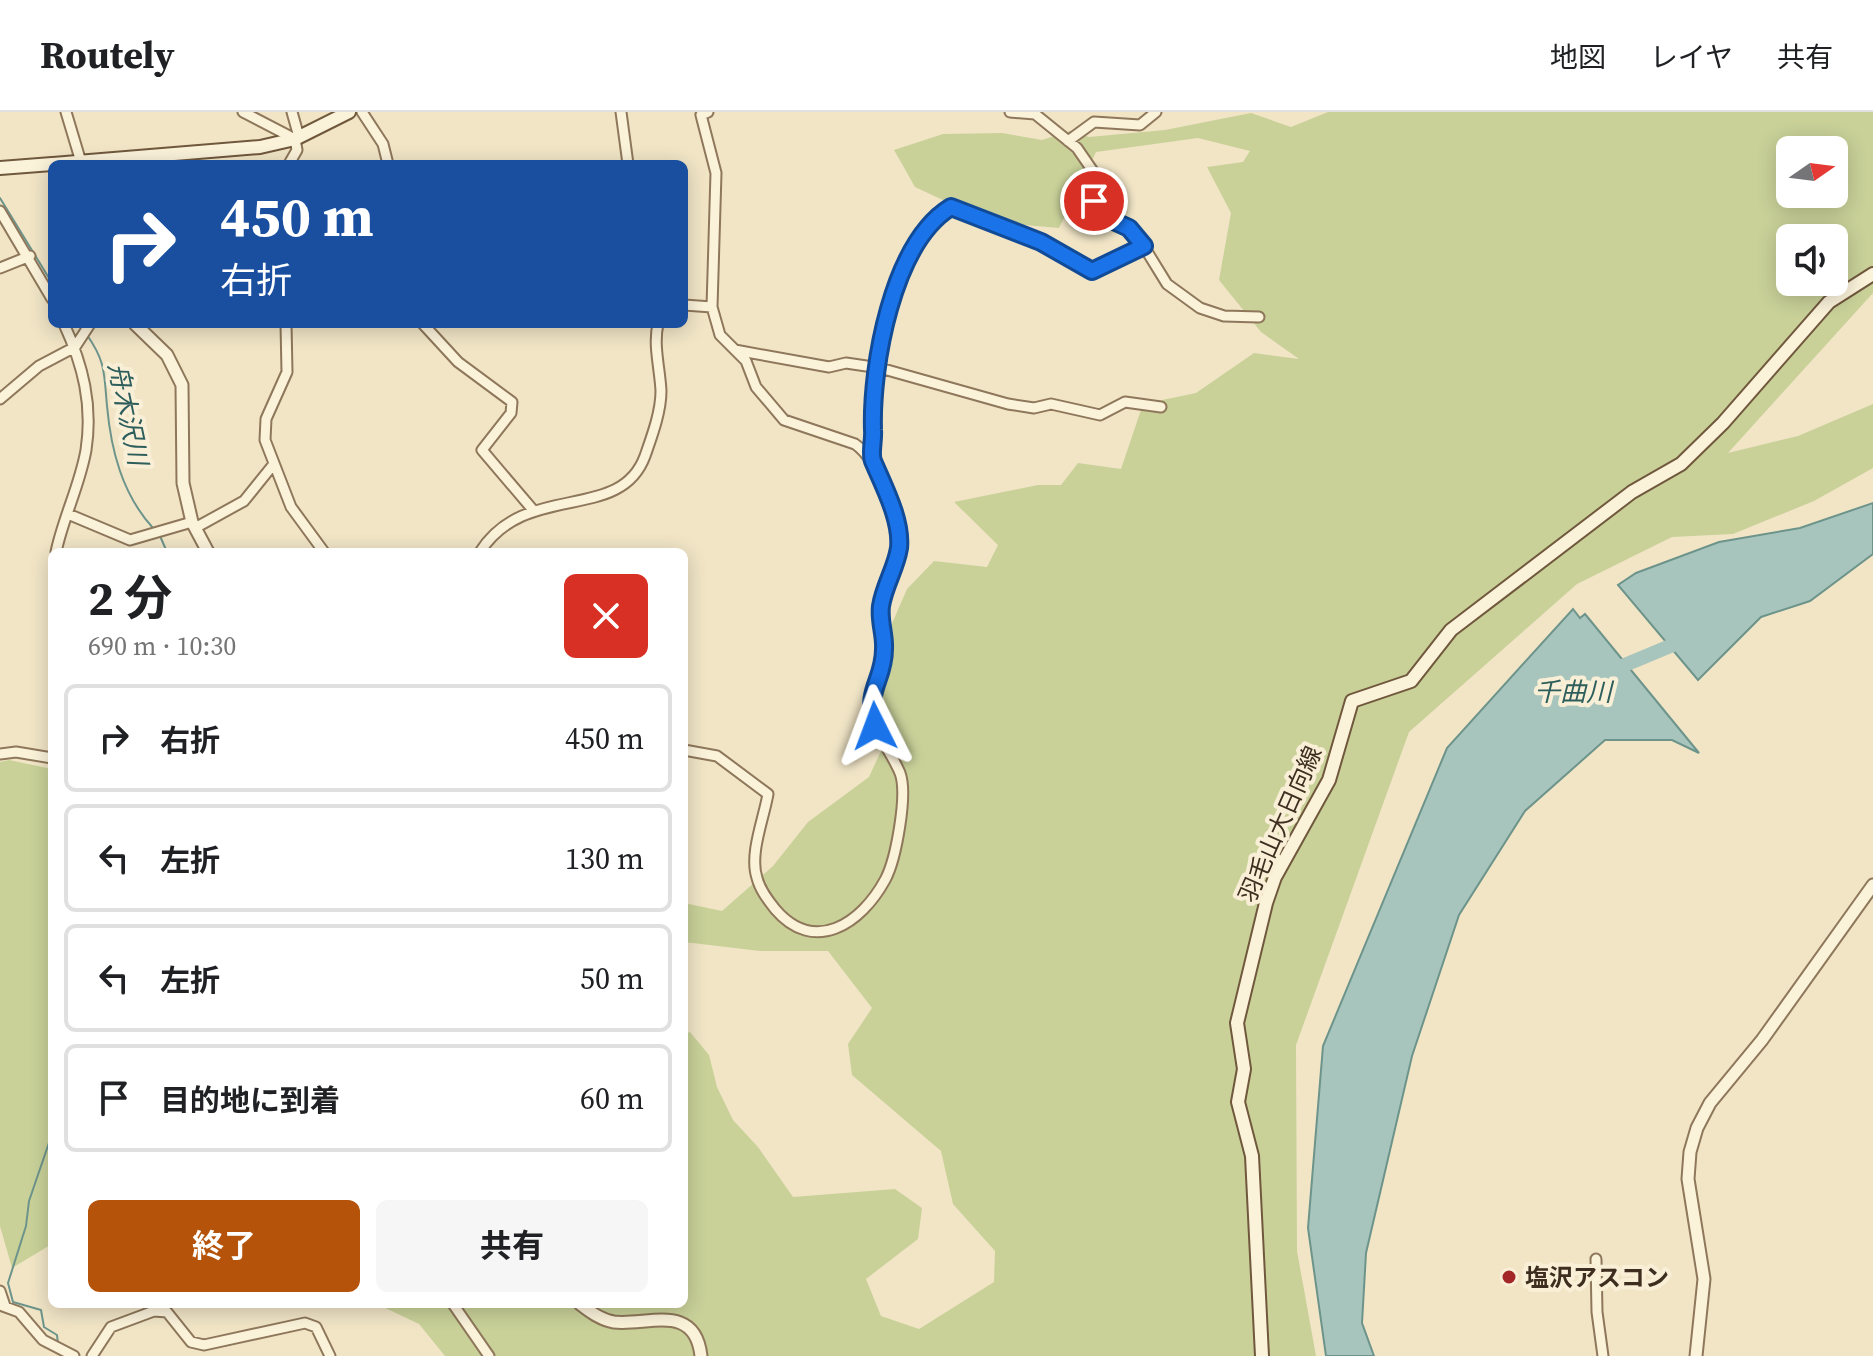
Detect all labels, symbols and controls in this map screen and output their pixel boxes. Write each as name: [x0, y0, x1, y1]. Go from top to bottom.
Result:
text: Routely: [40, 29, 175, 81]
text: 地図: [1550, 38, 1606, 76]
text: レイヤ: [1650, 38, 1733, 76]
text: 共有: [1777, 38, 1833, 76]
north arrow: [1776, 136, 1848, 208]
map controls: [1776, 136, 1848, 296]
pin: [1060, 167, 1128, 235]
text: 450 m: [220, 178, 374, 255]
icon: arrive: [1072, 179, 1116, 223]
icon: right: [88, 192, 192, 296]
button: sound: [1776, 224, 1848, 296]
text: 右折: [220, 256, 292, 305]
water label: 舟木沢川: [100, 359, 157, 472]
text: 2 分: [88, 565, 172, 631]
button: close: [564, 574, 648, 658]
text: 690 m · 10:30: [88, 628, 236, 664]
water label: 千曲川: [1534, 674, 1615, 710]
position arrow: [833, 684, 917, 768]
icon: right: [92, 716, 136, 760]
text: 450 m: [565, 718, 644, 759]
text: 右折: [160, 720, 220, 761]
street label: 羽毛山大日向線: [1231, 741, 1329, 907]
icon: left: [92, 836, 136, 880]
text: 130 m: [565, 838, 644, 879]
text: 左折: [160, 840, 220, 881]
icon: left: [92, 956, 136, 1000]
text: 50 m: [580, 958, 644, 999]
text: 左折: [160, 960, 220, 1001]
icon: arrive: [92, 1076, 136, 1120]
text: 60 m: [580, 1078, 644, 1119]
text: 目的地に到着: [160, 1080, 340, 1121]
button: 終了: [88, 1200, 360, 1292]
button: 共有: [376, 1200, 648, 1292]
place label: 塩沢アスコン: [1525, 1261, 1669, 1294]
marker: 塩沢アスコン: [1500, 1268, 1518, 1286]

